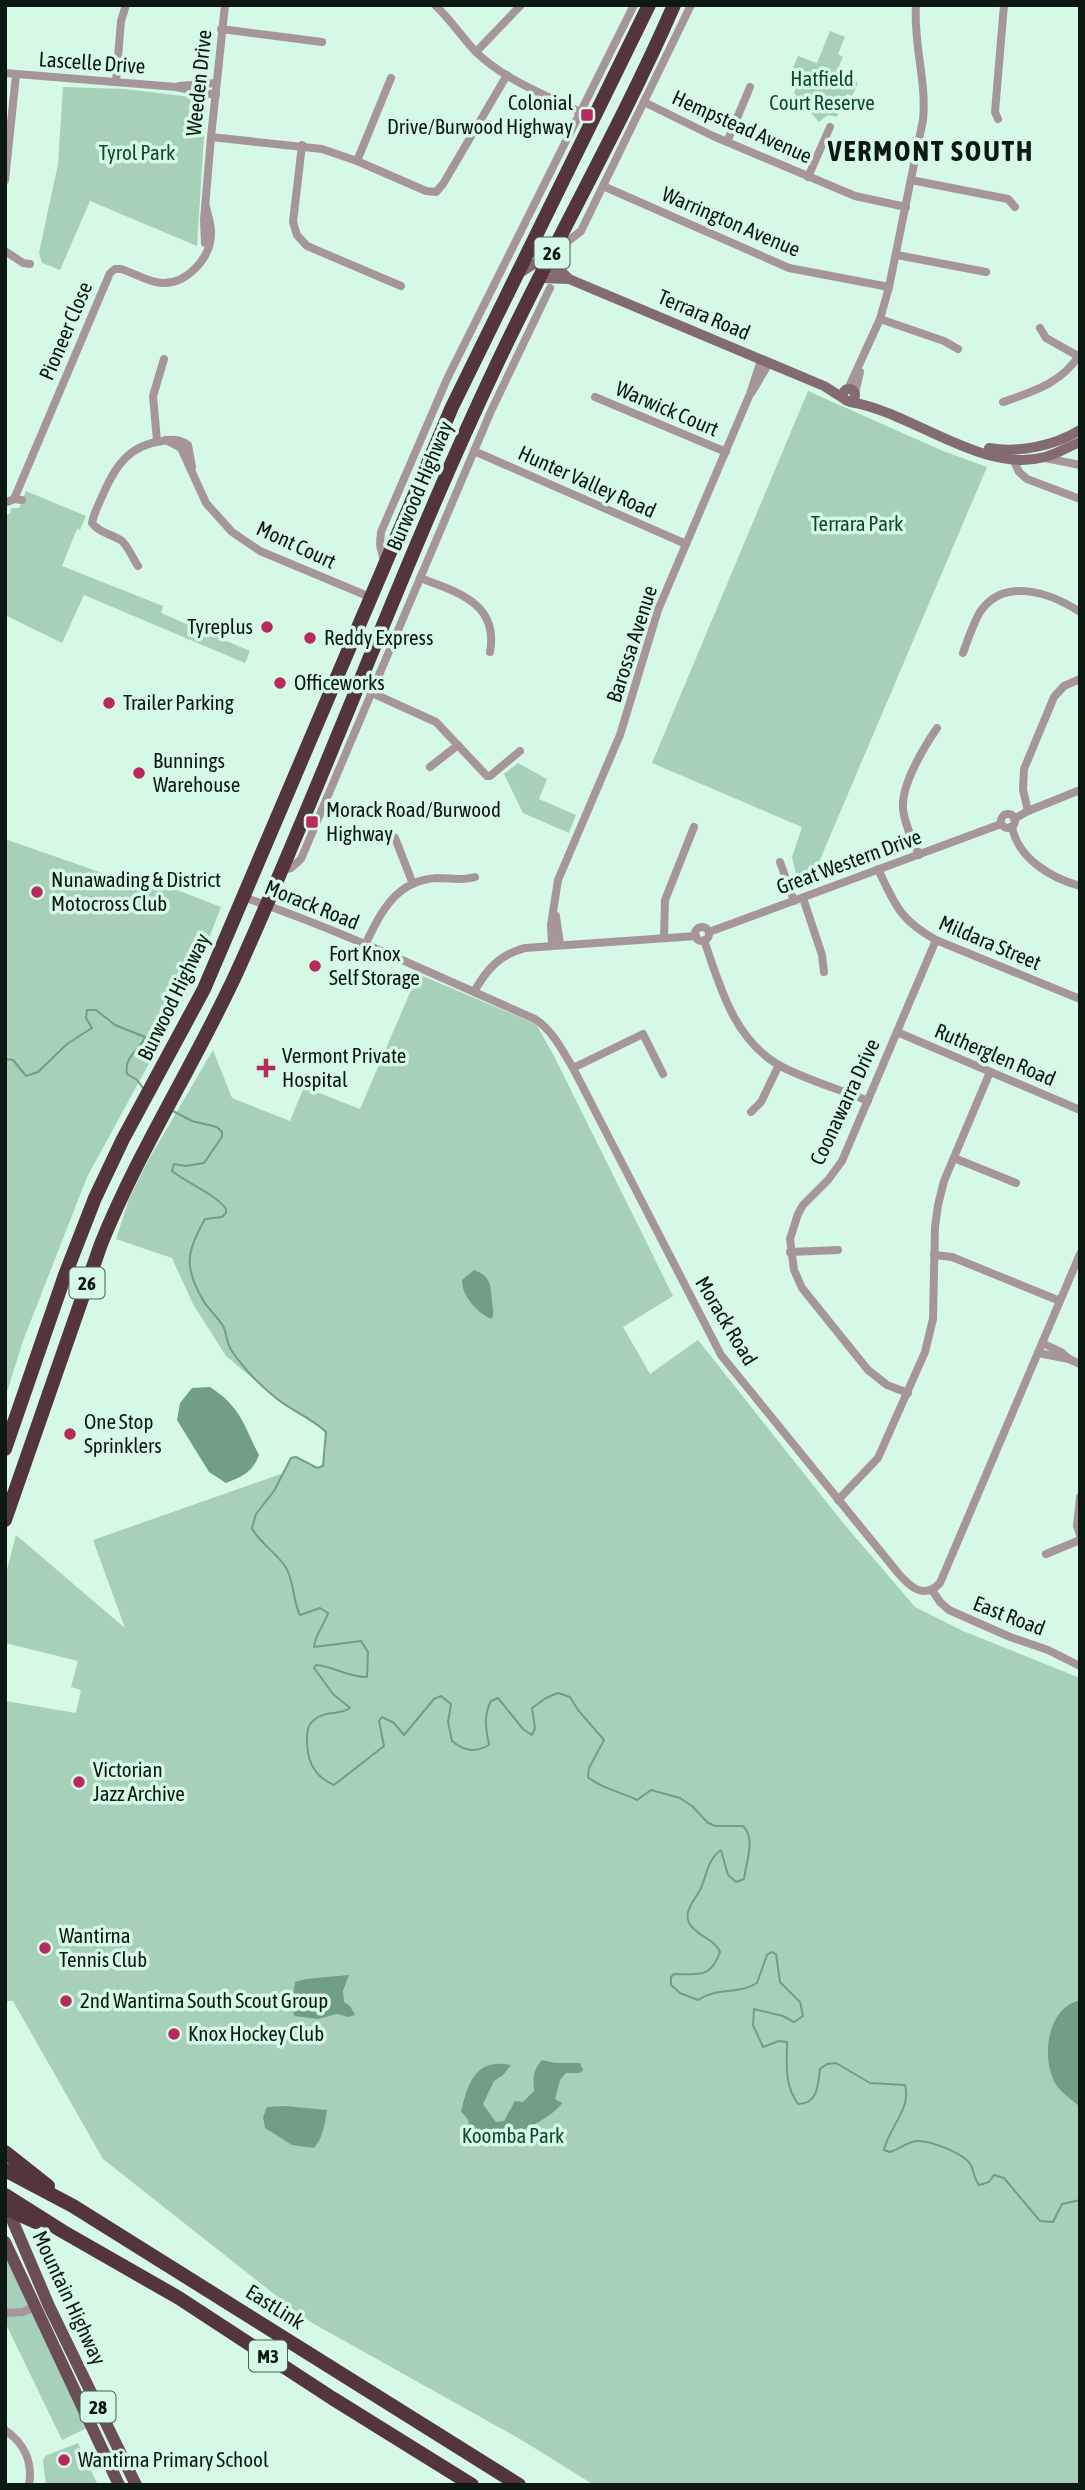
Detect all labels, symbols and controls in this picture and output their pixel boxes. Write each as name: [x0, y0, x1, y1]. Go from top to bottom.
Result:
street label: Weeden Drive: [180, 29, 216, 137]
street label: Lascelle Drive: [38, 46, 146, 78]
park label: Hatfield Court Reserve: [769, 66, 875, 114]
street label: Hempstead Avenue: [669, 85, 816, 168]
place label: Colonial Drive/Burwood Highway: [387, 90, 573, 138]
marker: Colonial Drive/Burwood Highway: [579, 107, 595, 123]
district label: VERMONT SOUTH: [827, 135, 1034, 167]
park label: Tyrol Park: [99, 140, 175, 164]
street label: Warrington Avenue: [659, 181, 804, 261]
road number: 26: [534, 238, 570, 268]
street label: Pioneer Close: [34, 278, 97, 383]
street label: Terrara Road: [655, 284, 754, 344]
street label: Warwick Court: [612, 376, 722, 440]
street label: Burwood Highway: [381, 417, 457, 554]
street label: Hunter Valley Road: [515, 440, 660, 522]
park label: Terrara Park: [811, 511, 903, 535]
street label: Mont Court: [253, 515, 340, 573]
street label: Barossa Avenue: [601, 582, 661, 705]
place label: Tyreplus: [187, 614, 253, 638]
marker: Tyreplus: [259, 619, 275, 635]
place label: Reddy Express: [324, 625, 433, 649]
marker: Reddy Express: [302, 630, 318, 646]
place label: Officeworks: [294, 670, 385, 694]
marker: Officeworks: [272, 675, 288, 691]
place label: Trailer Parking: [123, 690, 234, 714]
marker: Trailer Parking: [101, 695, 117, 711]
place label: Bunnings Warehouse: [153, 748, 240, 796]
marker: Bunnings Warehouse: [131, 765, 147, 781]
place label: Morack Road/Burwood Highway: [326, 797, 501, 845]
marker: Morack Road/Burwood Highway: [304, 814, 320, 830]
street label: Great Western Drive: [773, 824, 924, 898]
place label: Nunawading & District Motocross Club: [51, 867, 221, 915]
street label: Morack Road: [262, 874, 363, 934]
marker: Nunawading & District Motocross Club: [29, 884, 45, 900]
street label: Mildara Street: [936, 910, 1045, 974]
street label: Burwood Highway: [132, 929, 214, 1064]
place label: Fort Knox Self Storage: [329, 941, 420, 989]
marker: Fort Knox Self Storage: [307, 958, 323, 974]
street label: Rutherglen Road: [931, 1018, 1059, 1090]
street label: Coonawarra Drive: [804, 1035, 884, 1169]
place label: Vermont Private Hospital: [282, 1043, 406, 1091]
marker: Vermont Private Hospital: [256, 1058, 276, 1078]
road number: 26: [70, 1268, 104, 1298]
street label: Morack Road: [691, 1272, 763, 1369]
place label: One Stop Sprinklers: [84, 1409, 162, 1457]
marker: One Stop Sprinklers: [62, 1426, 78, 1442]
street label: East Road: [970, 1590, 1049, 1640]
place label: Victorian Jazz Archive: [93, 1757, 185, 1805]
marker: Victorian Jazz Archive: [71, 1774, 87, 1790]
place label: Wantirna Tennis Club: [59, 1923, 147, 1971]
marker: Wantirna Tennis Club: [37, 1940, 53, 1956]
place label: 2nd Wantirna South Scout Group: [80, 1988, 328, 2012]
marker: 2nd Wantirna South Scout Group: [58, 1993, 74, 2009]
place label: Knox Hockey Club: [188, 2021, 324, 2045]
marker: Knox Hockey Club: [166, 2026, 182, 2042]
park label: Koomba Park: [462, 2123, 564, 2147]
street label: Mountain Highway: [28, 2227, 112, 2369]
street label: EastLink: [242, 2279, 309, 2333]
road number: M3: [249, 2340, 287, 2372]
road number: 28: [80, 2392, 116, 2422]
place label: Wantirna Primary School: [78, 2447, 269, 2471]
marker: Wantirna Primary School: [56, 2452, 72, 2468]

